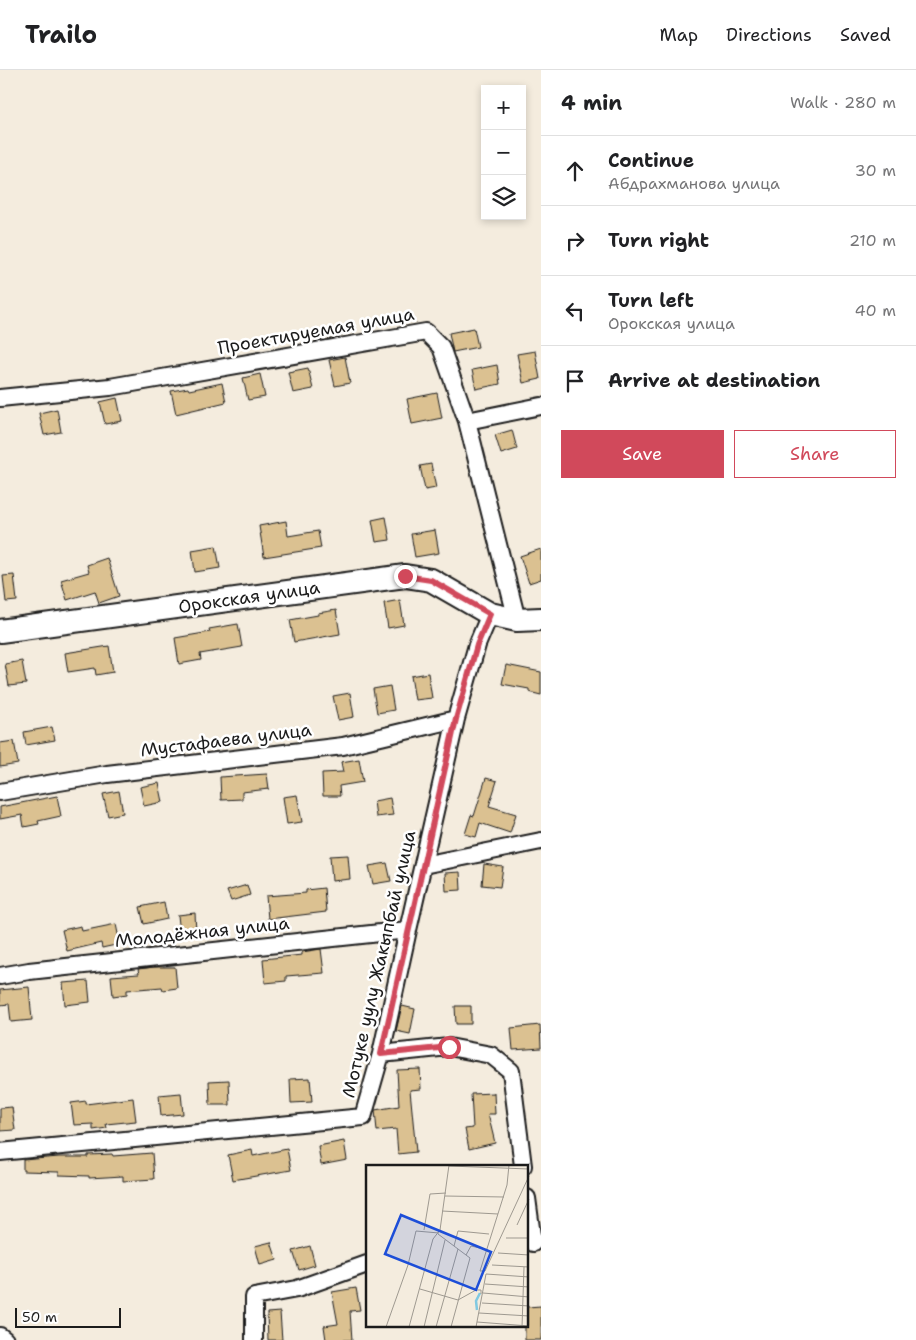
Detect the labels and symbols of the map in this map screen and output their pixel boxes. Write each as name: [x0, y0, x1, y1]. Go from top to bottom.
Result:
street label: Проектируемая улица: [216, 302, 416, 360]
route end: [394, 565, 417, 588]
street label: Орокская улица: [177, 575, 321, 619]
street label: Мустафаева улица: [139, 718, 313, 762]
street label: Мотуке уулу Жакыпбай улица: [337, 828, 421, 1100]
street label: Молодёжная улица: [114, 911, 290, 953]
route start: [438, 1036, 461, 1059]
inset map: [366, 1165, 528, 1328]
scale bar: [15, 1305, 121, 1328]

